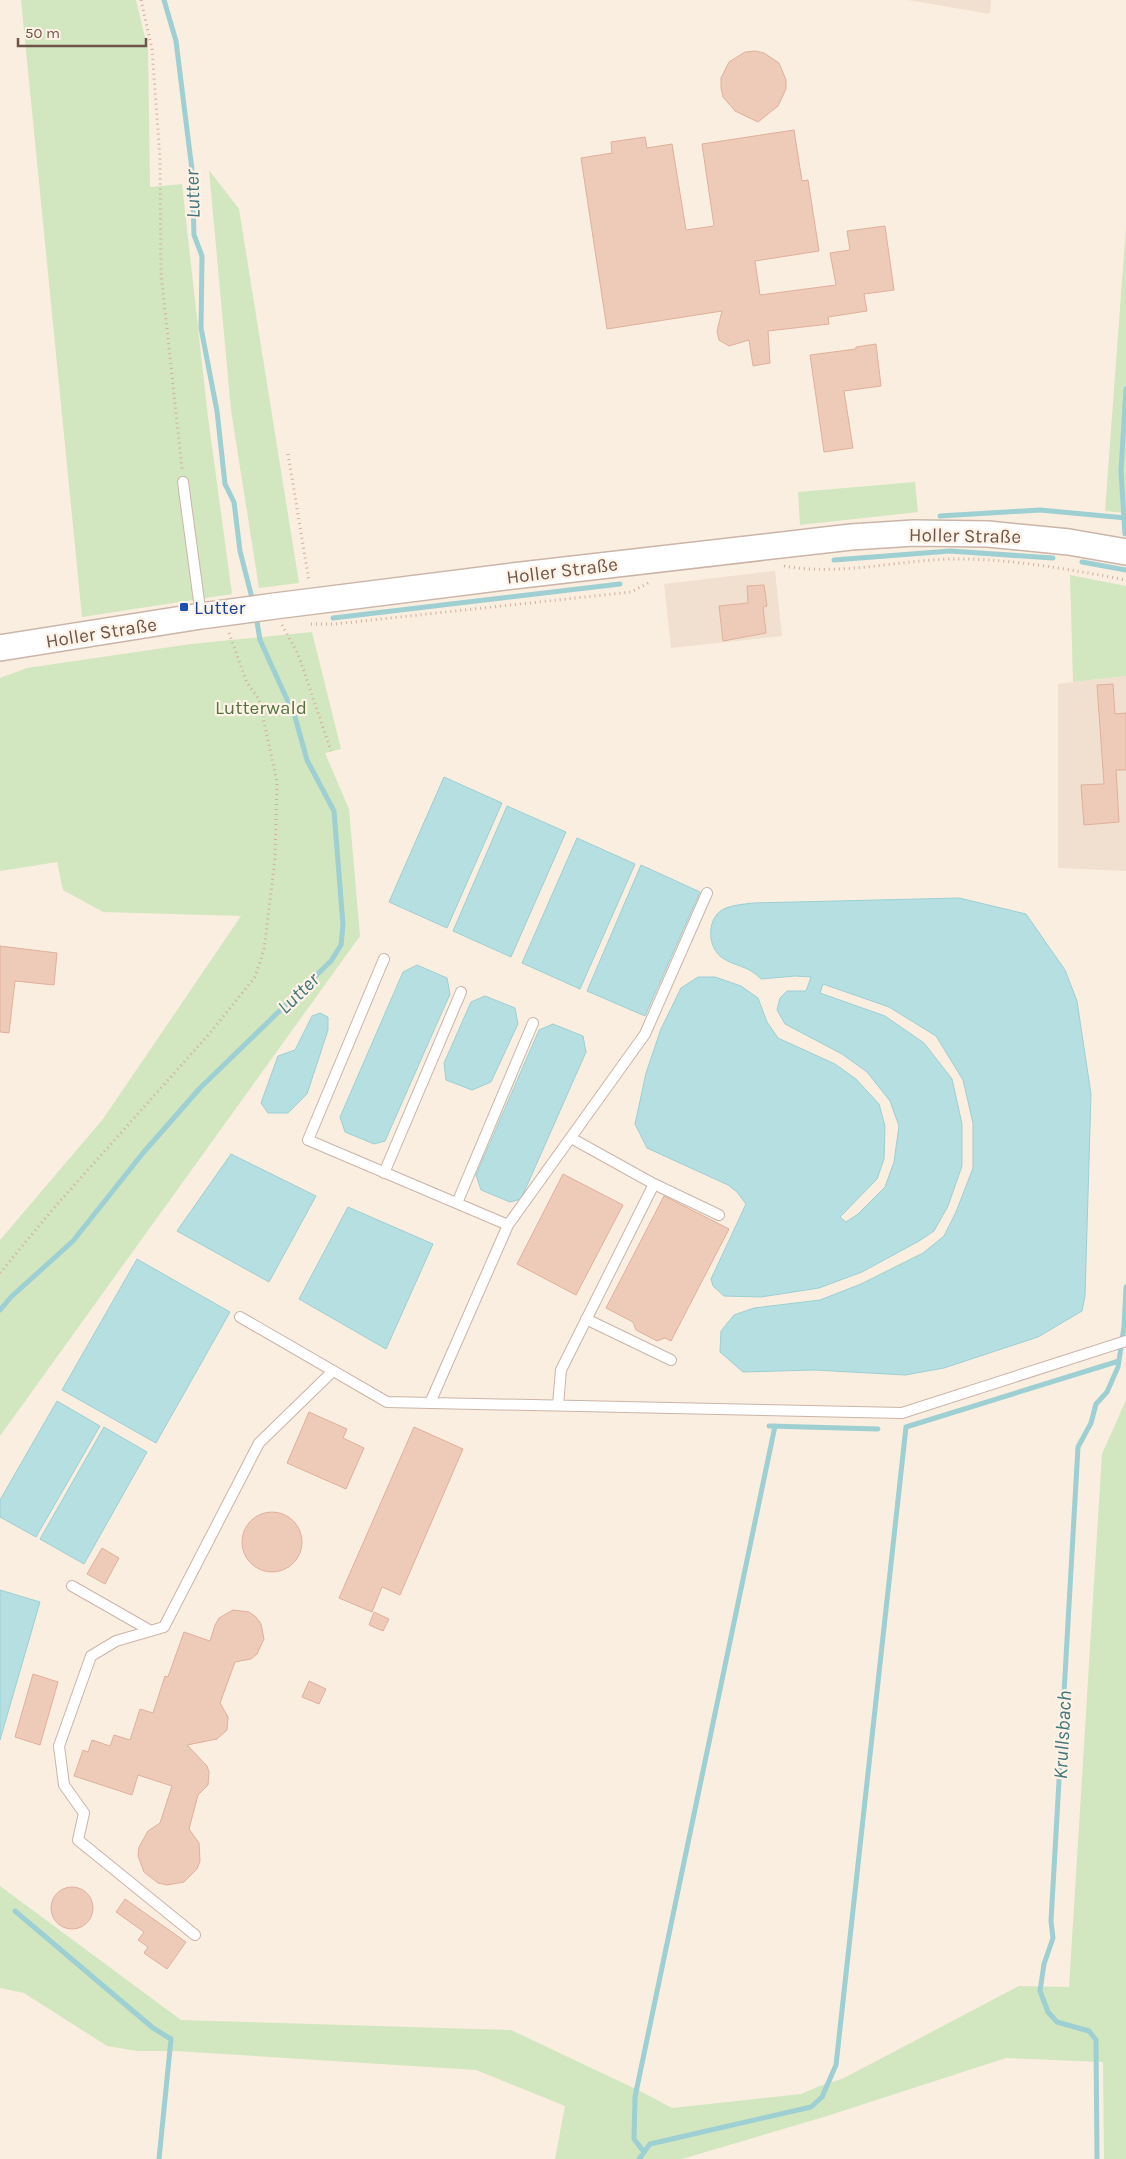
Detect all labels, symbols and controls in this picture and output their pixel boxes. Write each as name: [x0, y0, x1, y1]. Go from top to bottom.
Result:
scale bar: [18, 15, 145, 47]
text: 50 m: [25, 24, 60, 42]
water label: Lutter: [180, 168, 205, 219]
street label: Holler Straße: [909, 524, 1021, 548]
street label: Holler Straße: [505, 553, 619, 589]
place label: Lutter: [194, 597, 245, 619]
marker: Lutter: [178, 601, 190, 613]
street label: Holler Straße: [44, 613, 158, 653]
park label: Lutterwald: [215, 697, 307, 719]
water label: Lutter: [273, 967, 325, 1019]
water label: Krullsbach: [1049, 1690, 1076, 1780]

